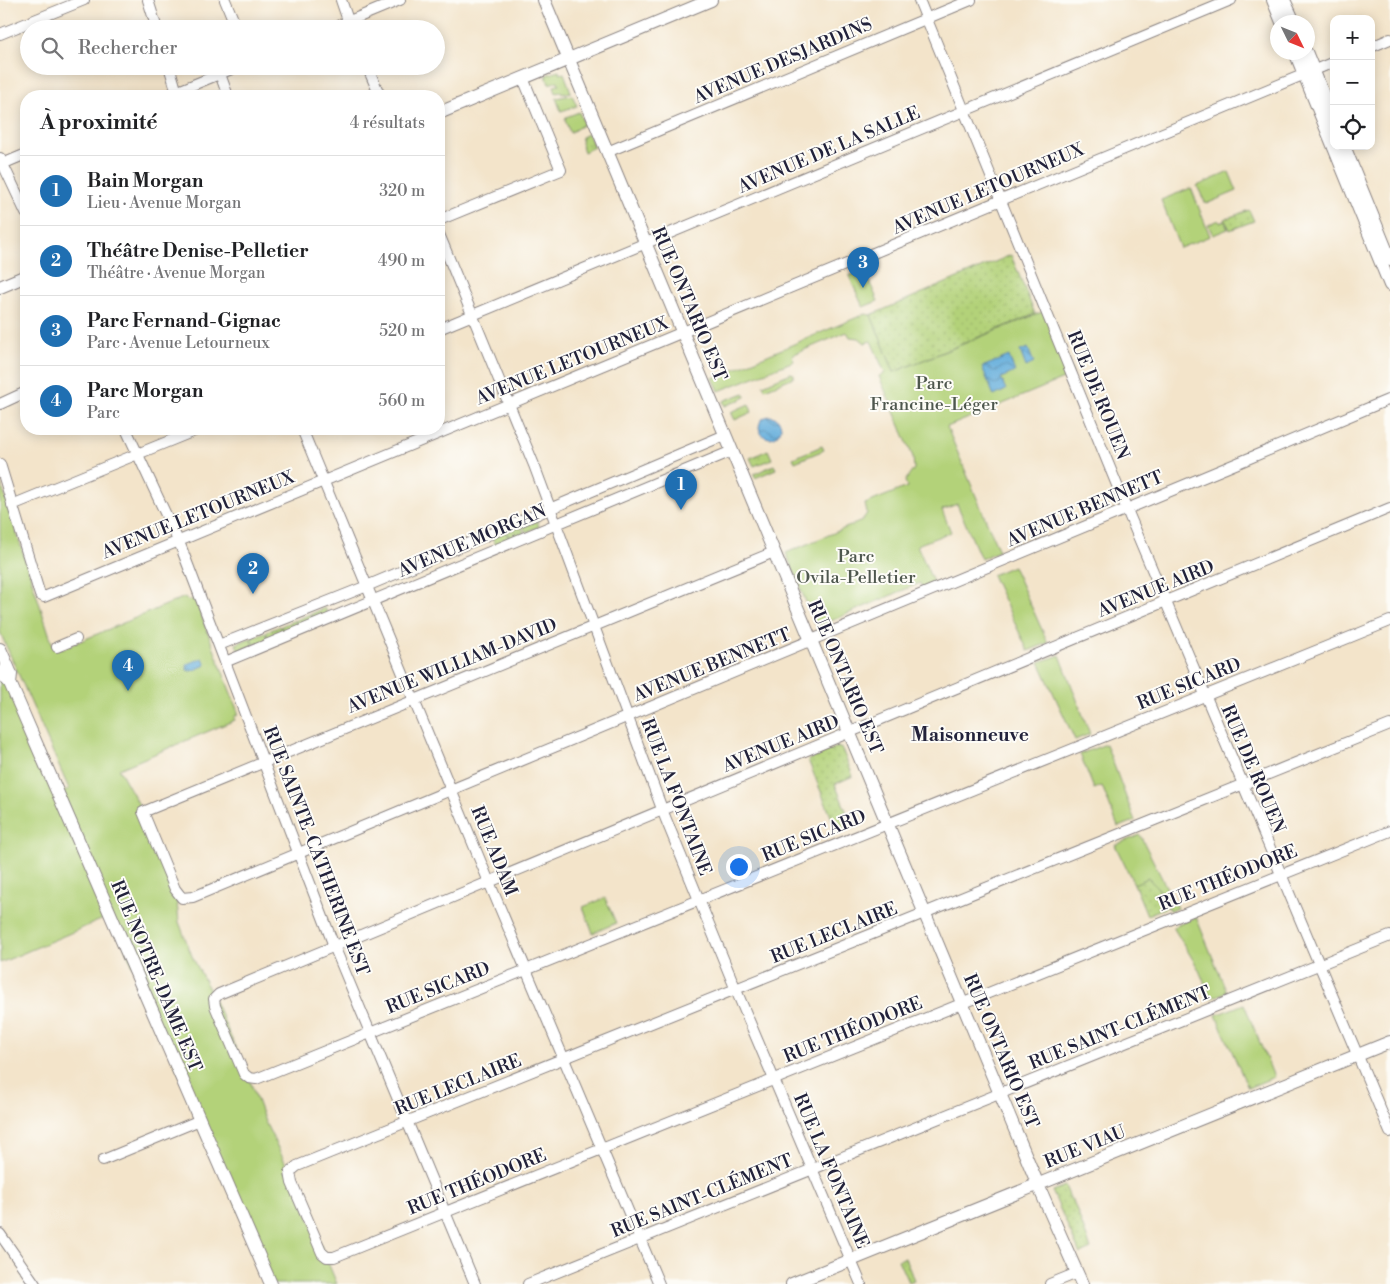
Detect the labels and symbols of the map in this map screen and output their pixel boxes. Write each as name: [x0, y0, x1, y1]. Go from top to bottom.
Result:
street label: AVENUE DESJARDINS: [689, 13, 876, 110]
north arrow: [1270, 15, 1315, 60]
street label: AVENUE DE LA SALLE: [733, 101, 924, 199]
street label: AVENUE LETOURNEUX: [888, 138, 1088, 240]
street label: RUE ONTARIO EST: [646, 223, 732, 385]
pin: 3: [847, 247, 879, 288]
street label: AVENUE LETOURNEUX: [471, 311, 672, 411]
street label: RUE DE ROUEN: [1062, 327, 1135, 463]
park label: Parc Francine-Léger: [870, 372, 998, 416]
street label: AVENUE LETOURNEUX: [97, 465, 298, 565]
street label: AVENUE BENNETT: [1002, 465, 1167, 553]
pin: 1: [665, 469, 697, 510]
street label: AVENUE MORGAN: [393, 499, 550, 583]
park label: Parc Ovila-Pelletier: [796, 545, 916, 589]
pin: 2: [237, 553, 269, 594]
street label: AVENUE AIRD: [1093, 555, 1218, 623]
street label: RUE ONTARIO EST: [802, 596, 888, 758]
street label: AVENUE WILLIAM-DAVID: [343, 613, 560, 719]
street label: AVENUE BENNETT: [629, 623, 794, 707]
pin: 4: [112, 650, 144, 691]
street label: RUE SICARD: [1134, 653, 1244, 715]
street label: RUE DE ROUEN: [1216, 701, 1291, 837]
street label: AVENUE AIRD: [718, 710, 843, 778]
street label: RUE LA FONTAINE: [635, 715, 717, 879]
street label: RUE SAINTE-CATHERINE EST: [258, 723, 374, 979]
district label: Maisonneuve: [911, 723, 1029, 747]
street label: RUE ADAM: [466, 803, 523, 899]
street label: RUE SICARD: [759, 805, 869, 867]
street label: RUE THÉODORE: [1155, 840, 1301, 916]
your location: [726, 854, 752, 880]
street label: RUE NOTRE-DAME EST: [105, 877, 207, 1076]
street label: RUE LECLAIRE: [767, 897, 901, 969]
street label: RUE SICARD: [383, 957, 493, 1019]
street label: RUE ONTARIO EST: [958, 970, 1044, 1132]
street label: RUE SAINT-CLÉMENT: [1026, 981, 1215, 1075]
street label: RUE THÉODORE: [780, 992, 926, 1068]
street label: RUE LECLAIRE: [391, 1049, 525, 1121]
street label: RUE LA FONTAINE: [788, 1090, 874, 1252]
street label: RUE VIAU: [1041, 1120, 1130, 1174]
street label: RUE THÉODORE: [404, 1144, 550, 1220]
street label: RUE SAINT-CLÉMENT: [608, 1149, 797, 1243]

